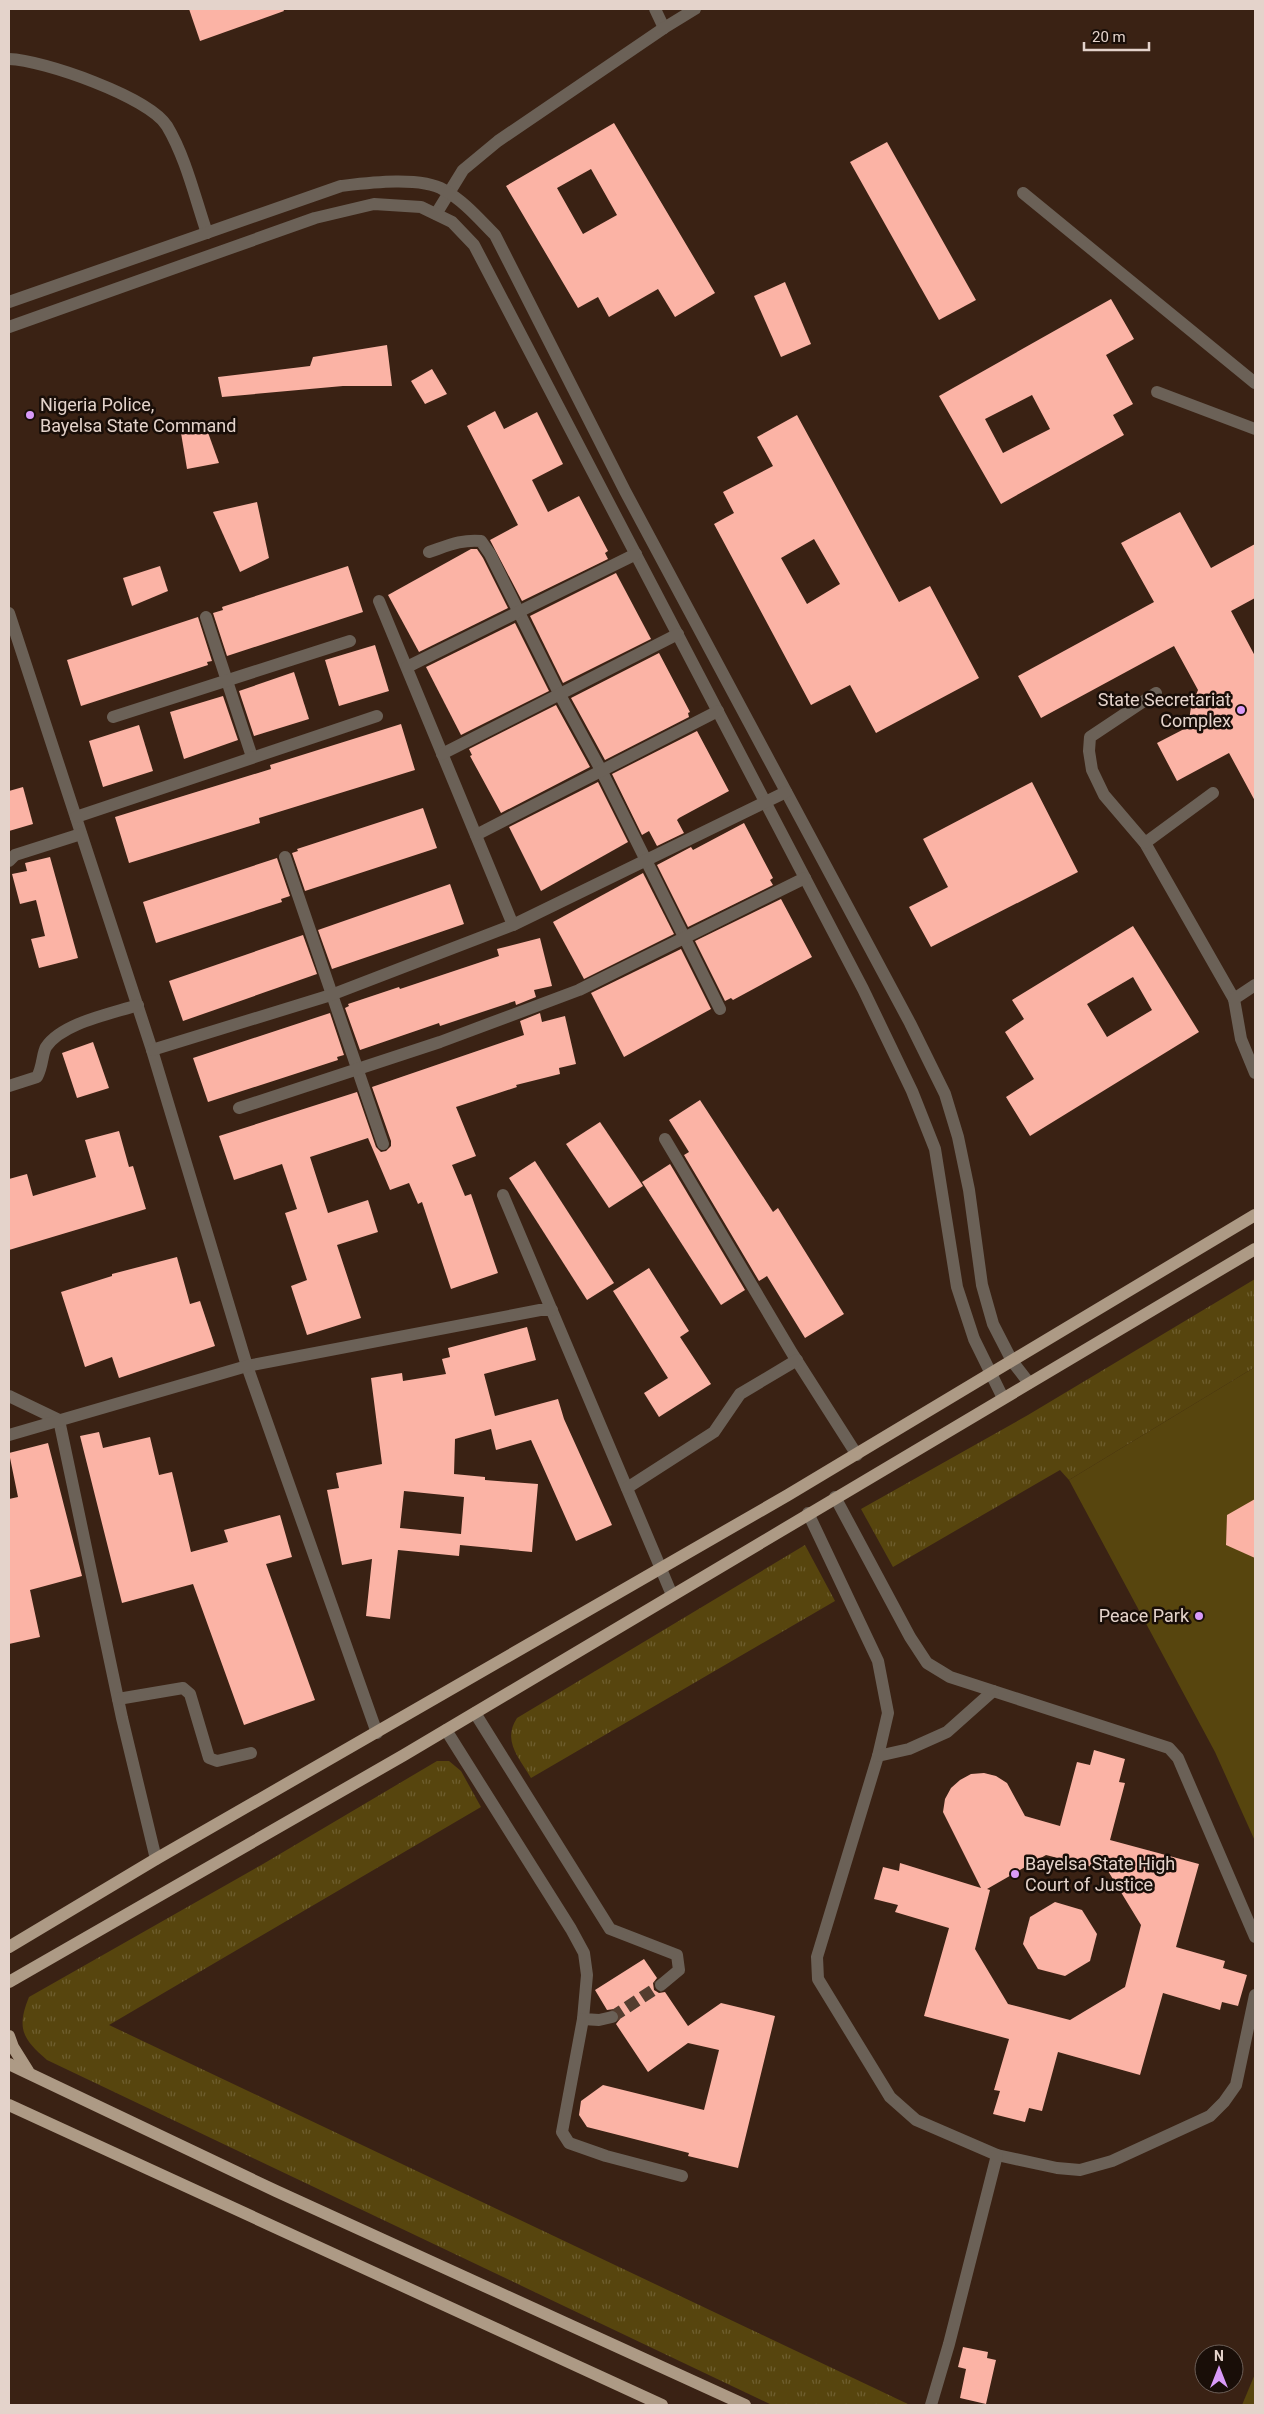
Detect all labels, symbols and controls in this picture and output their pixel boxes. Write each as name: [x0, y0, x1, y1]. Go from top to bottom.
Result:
scale bar: [1084, 20, 1149, 52]
text: 20 m: [1092, 28, 1126, 46]
place label: Nigeria Police, Bayelsa State Command: [40, 394, 236, 436]
marker: Nigeria Police, Bayelsa State Command: [24, 409, 36, 421]
place label: State Secretariat Complex: [1098, 689, 1231, 731]
marker: State Secretariat Complex: [1235, 704, 1247, 716]
place label: Peace Park: [1099, 1605, 1190, 1626]
marker: Peace Park: [1193, 1610, 1205, 1622]
place label: Bayelsa State High Court of Justice: [1025, 1853, 1175, 1895]
marker: Bayelsa State High Court of Justice: [1009, 1868, 1021, 1880]
north arrow: [1194, 2344, 1244, 2394]
text: N: [1214, 2348, 1224, 2364]

